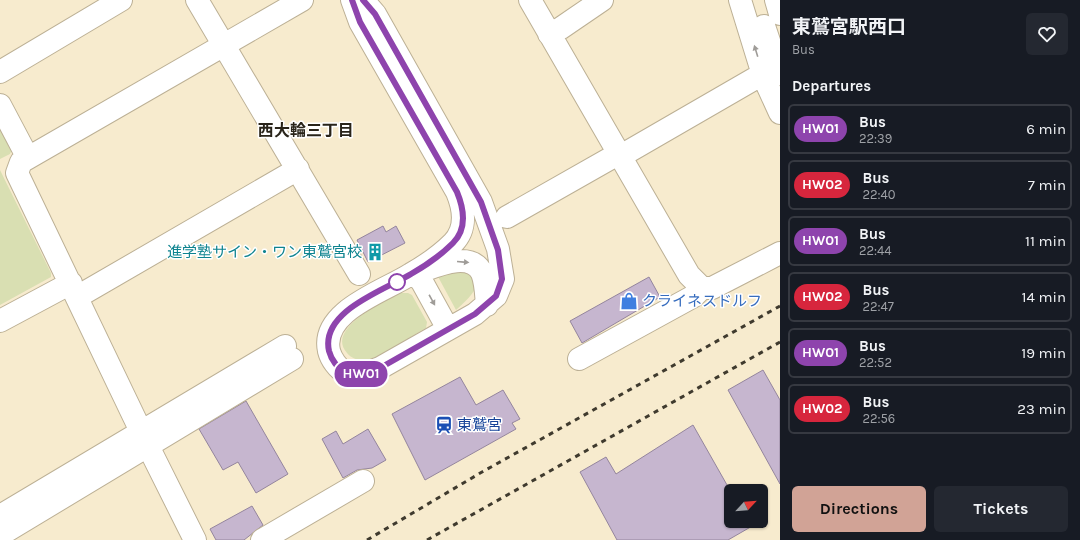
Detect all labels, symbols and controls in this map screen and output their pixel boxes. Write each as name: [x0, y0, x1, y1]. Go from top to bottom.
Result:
button: heart: [1026, 13, 1068, 55]
text: 東鷲宮駅西口: [792, 16, 906, 38]
text: Bus: [792, 42, 815, 57]
one-way arrow: [753, 45, 759, 57]
text: Departures: [792, 77, 871, 95]
text: Bus: [859, 113, 886, 131]
text: HW01: [802, 120, 839, 137]
text: 6 min: [1026, 120, 1066, 138]
district label: 西大輪三丁目: [258, 121, 354, 140]
text: 22:39: [859, 131, 892, 146]
text: Bus: [862, 169, 890, 187]
text: HW02: [802, 176, 842, 193]
text: 7 min: [1028, 176, 1066, 194]
text: 22:40: [862, 187, 896, 202]
text: Bus: [859, 225, 886, 243]
text: HW01: [802, 232, 839, 249]
text: 11 min: [1025, 232, 1066, 250]
building icon: 進学塾サイン・ワン東鷲宮校: [365, 242, 385, 262]
place label: 進学塾サイン・ワン東鷲宮校: [167, 243, 362, 261]
text: 22:44: [859, 243, 892, 258]
one-way arrow: [457, 259, 469, 265]
unlabelled marker: [388, 273, 406, 291]
text: Bus: [862, 281, 890, 299]
text: HW02: [802, 288, 842, 305]
text: 14 min: [1022, 288, 1066, 306]
shop icon: クライネスドルフ: [619, 291, 639, 311]
place label: クライネスドルフ: [642, 292, 762, 310]
one-way arrow: [428, 294, 435, 306]
text: 22:47: [862, 299, 894, 314]
text: Bus: [859, 337, 886, 355]
text: HW01: [802, 344, 839, 361]
text: 19 min: [1021, 344, 1066, 362]
text: 22:52: [859, 355, 892, 370]
line badge: HW01: [333, 361, 389, 387]
text: HW01: [343, 365, 379, 382]
text: Bus: [862, 393, 890, 411]
text: HW02: [802, 400, 842, 417]
text: 23 min: [1017, 400, 1066, 418]
text: 22:56: [862, 411, 895, 426]
station icon: 東鷲宮: [434, 415, 454, 435]
place label: 東鷲宮: [457, 416, 502, 434]
north arrow: [724, 484, 768, 528]
map controls: [724, 484, 768, 528]
button: Directions: [792, 486, 926, 532]
button: Tickets: [934, 486, 1068, 532]

